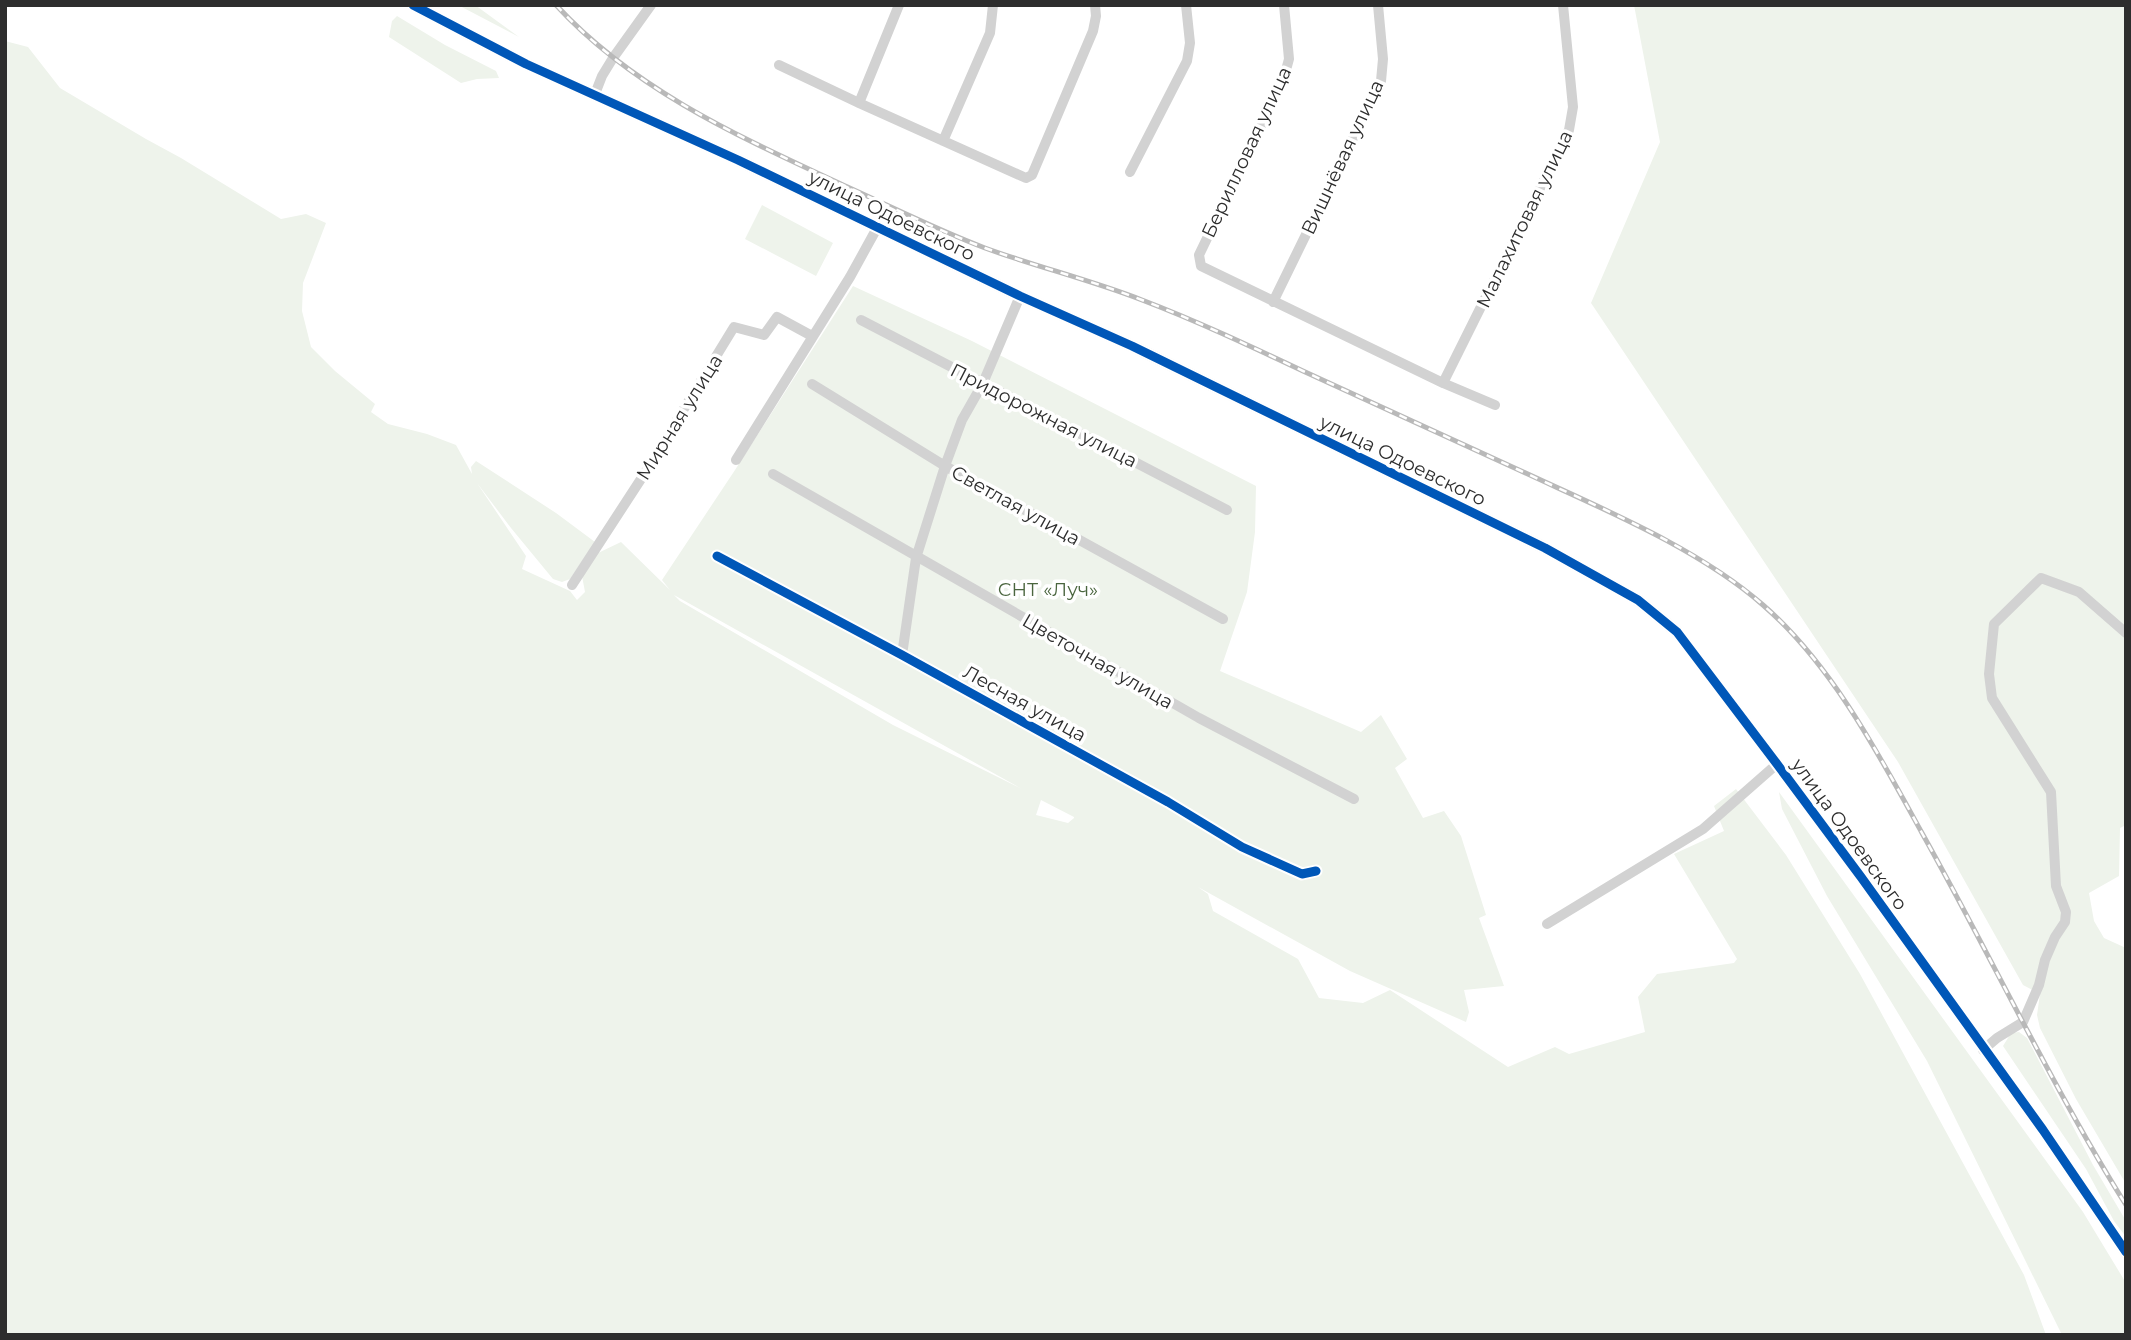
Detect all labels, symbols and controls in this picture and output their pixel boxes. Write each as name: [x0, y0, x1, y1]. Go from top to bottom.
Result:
street label: Берилловая улица: [1197, 63, 1296, 241]
street label: Вишнёвая улица: [1297, 76, 1388, 238]
street label: Малахитовая улица: [1471, 127, 1577, 312]
street label: улица Одоевского: [804, 165, 979, 266]
street label: Мирная улица: [631, 350, 727, 484]
street label: Придорожная улица: [947, 358, 1141, 473]
street label: улица Одоевского: [1315, 410, 1490, 511]
street label: Светлая улица: [947, 461, 1084, 550]
park label: СНТ «Луч»: [998, 578, 1098, 601]
street label: Цветочная улица: [1018, 609, 1177, 714]
street label: Лесная улица: [959, 660, 1090, 747]
street label: улица Одоевского: [1786, 753, 1912, 915]

